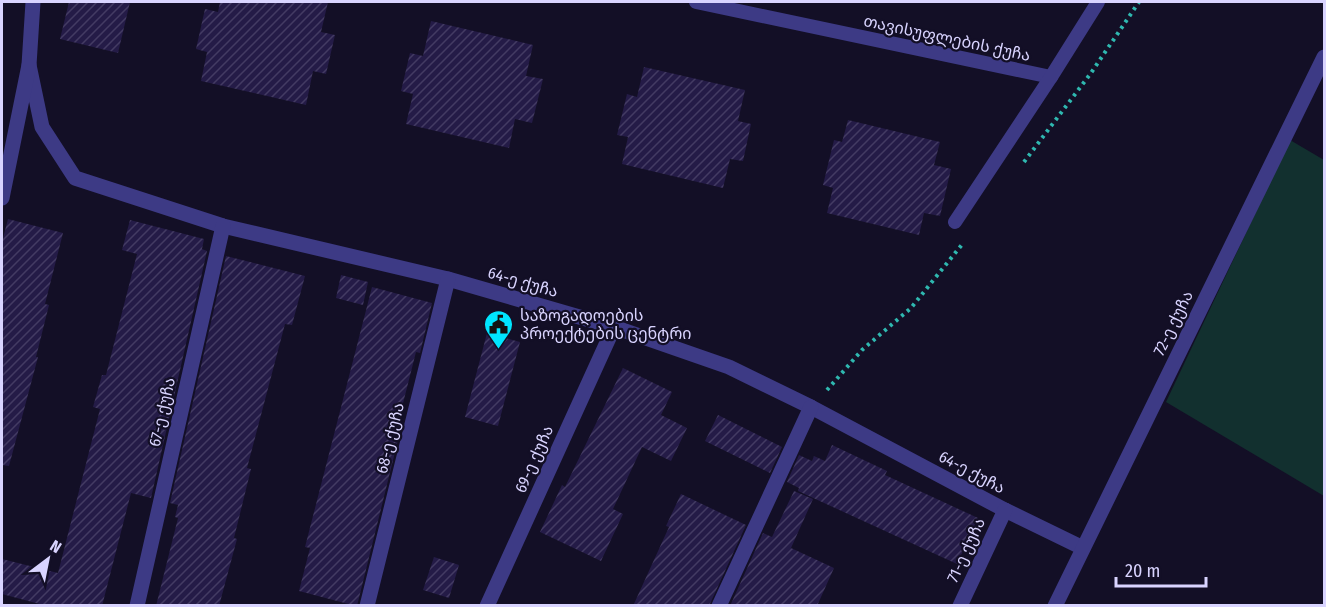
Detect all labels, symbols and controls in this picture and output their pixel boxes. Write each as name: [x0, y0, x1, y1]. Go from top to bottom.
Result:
street label: თავისუფლების ქუჩა: [862, 11, 1032, 66]
street label: 64-ე ქუჩა: [486, 263, 560, 301]
street label: 72-ე ქუჩა: [1149, 287, 1197, 359]
place label: საზოგადოების პროექტების ცენტრი: [520, 306, 691, 343]
public building icon: საზოგადოების პროექტების ცენტრი: [483, 308, 515, 350]
street label: 67-ე ქუჩა: [145, 375, 179, 449]
street label: 68-ე ქუჩა: [372, 401, 408, 475]
street label: 69-ე ქუჩა: [511, 422, 557, 496]
street label: 64-ე ქუჩა: [936, 447, 1008, 497]
street label: 71-ე ქუჩა: [943, 515, 989, 585]
north arrow: [18, 529, 78, 589]
text: N: [47, 536, 65, 557]
scale bar: [1116, 550, 1206, 588]
text: 20 m: [1125, 560, 1160, 582]

